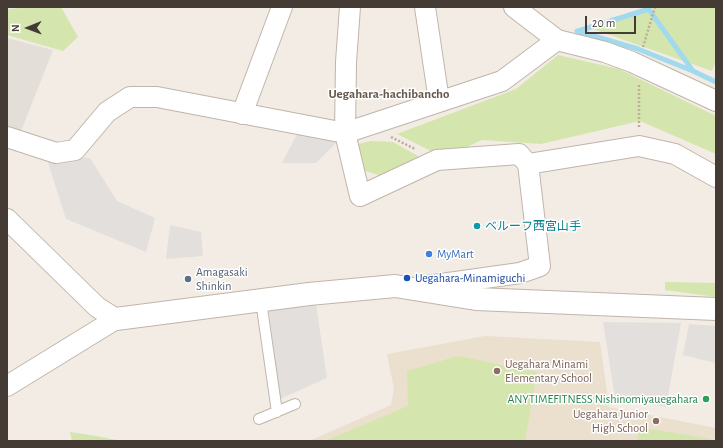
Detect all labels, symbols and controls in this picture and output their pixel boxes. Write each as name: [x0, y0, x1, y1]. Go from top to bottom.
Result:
north arrow: [8, 8, 48, 48]
scale bar: [587, 8, 638, 34]
text: 20 m: [592, 17, 615, 29]
text: N: [10, 24, 21, 32]
district label: Uegahara-hachibancho: [329, 86, 449, 102]
place label: ベルーフ西宮山手: [485, 219, 581, 233]
marker: ベルーフ西宮山手: [472, 221, 482, 231]
place label: MyMart: [437, 247, 474, 261]
marker: MyMart: [424, 249, 434, 259]
place label: Amagasaki Shinkin: [196, 265, 248, 293]
place label: Uegahara-Minamiguchi: [415, 271, 525, 285]
marker: Uegahara-Minamiguchi: [402, 273, 412, 283]
marker: Amagasaki Shinkin: [183, 274, 193, 284]
place label: Uegahara Minami Elementary School: [505, 357, 592, 385]
marker: Uegahara Minami Elementary School: [492, 366, 502, 376]
place label: ANYTIMEFITNESS Nishinomiyauegahara: [507, 392, 698, 406]
marker: ANYTIMEFITNESS Nishinomiyauegahara: [701, 394, 711, 404]
place label: Uegahara Junior High School: [573, 407, 648, 435]
marker: Uegahara Junior High School: [651, 416, 661, 426]

